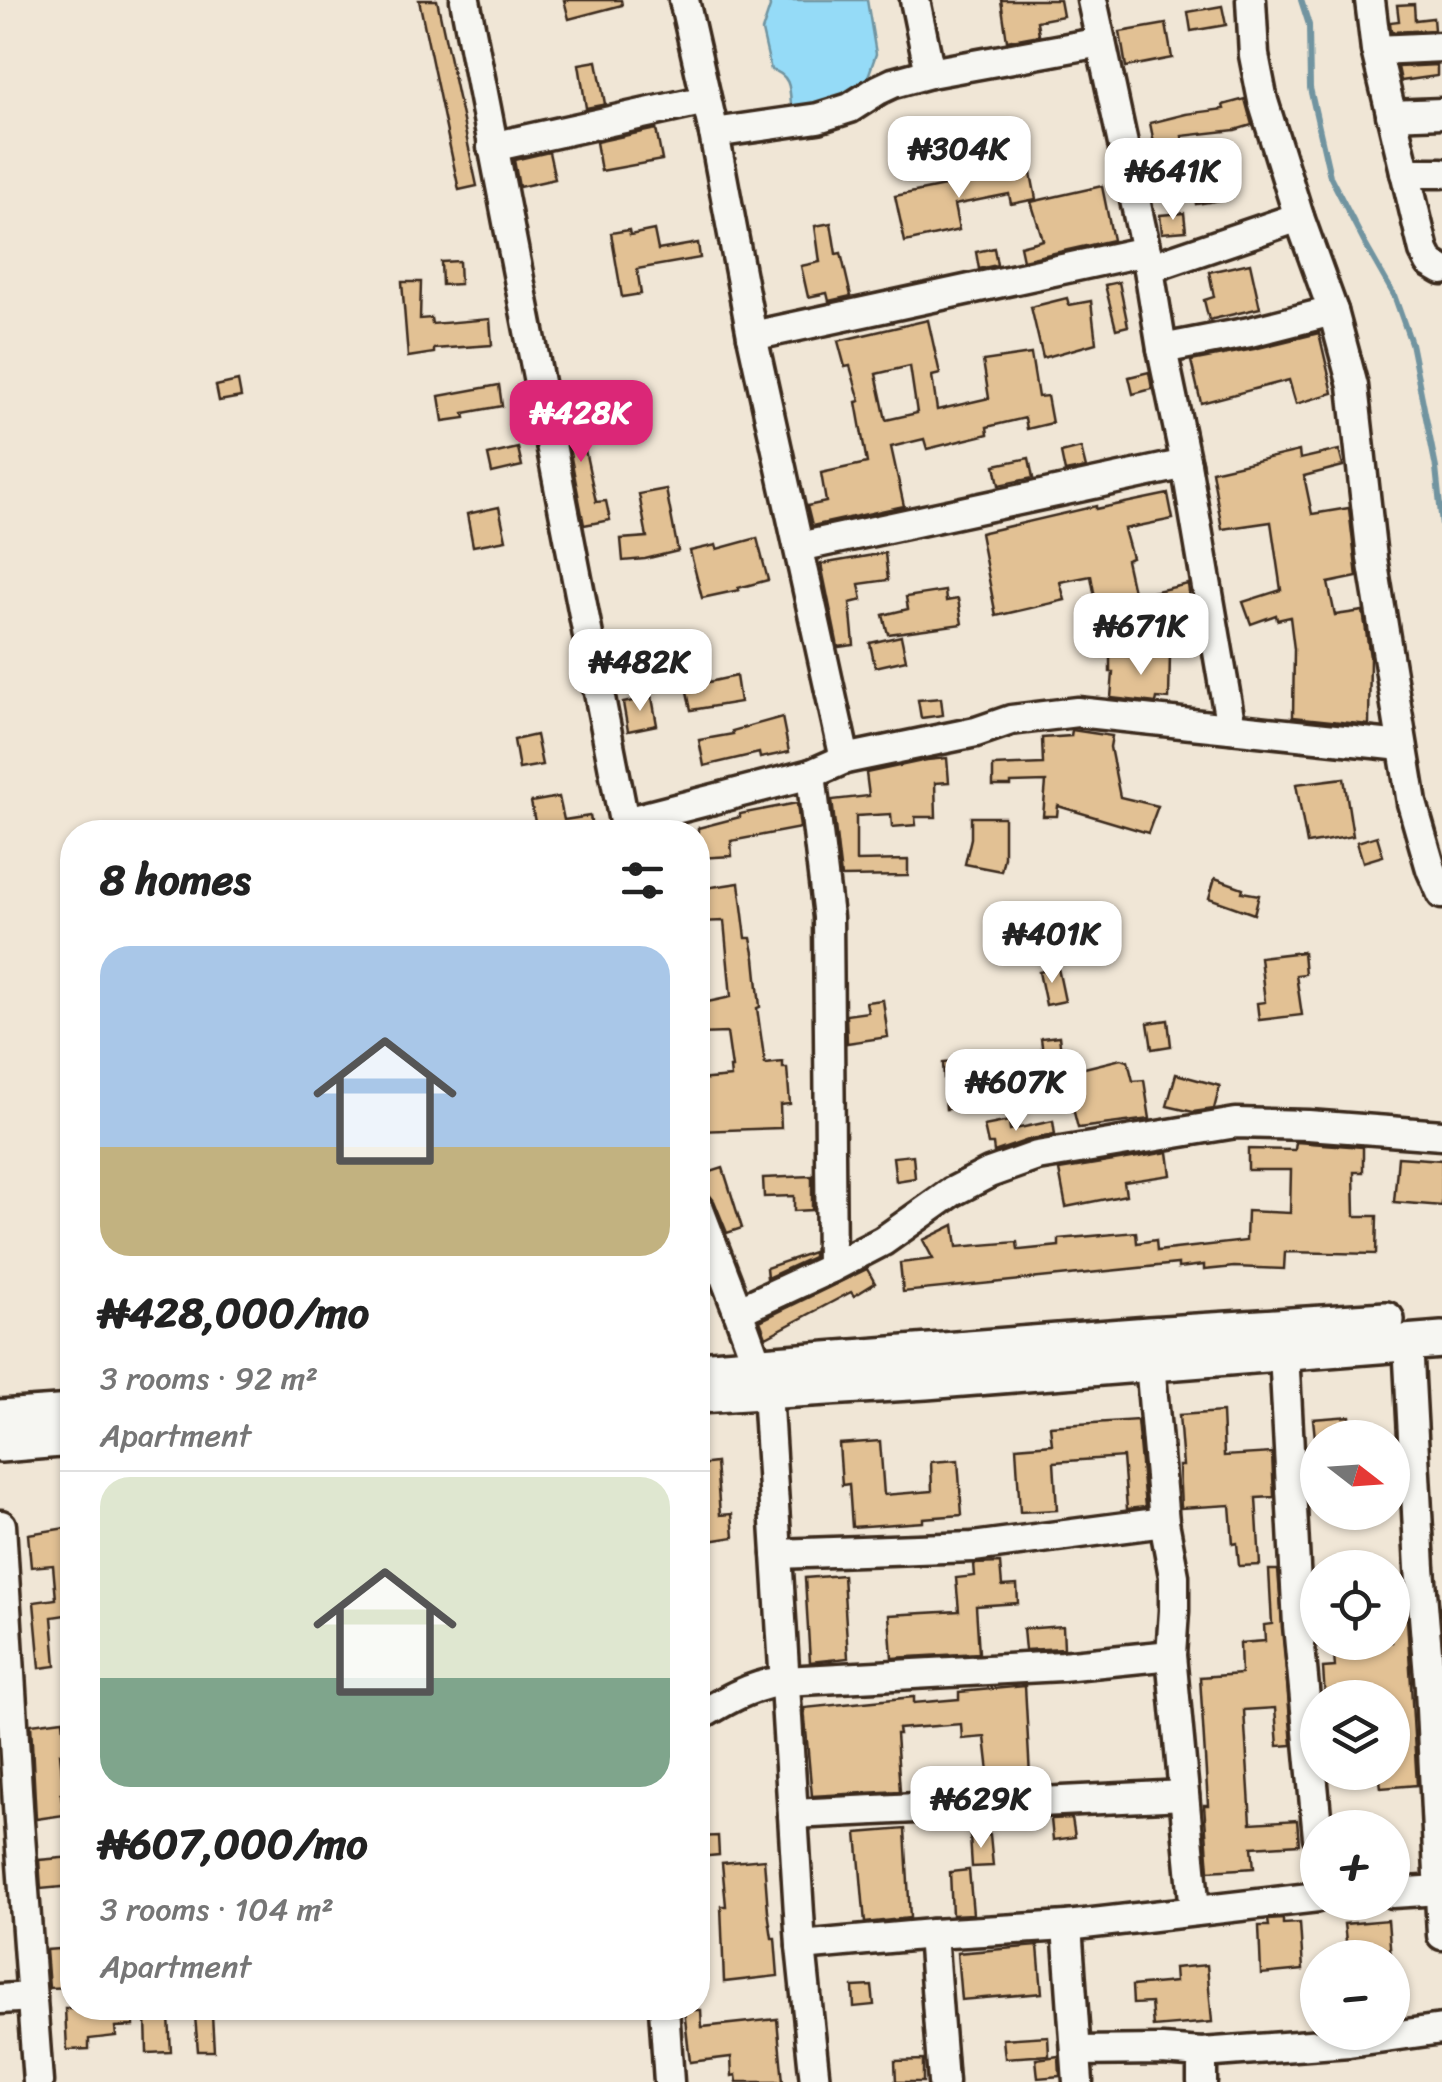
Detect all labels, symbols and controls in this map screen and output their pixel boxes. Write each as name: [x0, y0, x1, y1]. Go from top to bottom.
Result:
pin: ₦304K: [889, 116, 1029, 201]
text: ₦304K: [910, 120, 1008, 177]
pin: ₦641K: [1103, 138, 1243, 223]
text: ₦641K: [1127, 142, 1219, 199]
pin: ₦428K: [511, 380, 651, 465]
text: ₦428K: [532, 384, 630, 441]
pin: ₦671K: [1071, 593, 1211, 678]
text: ₦671K: [1096, 597, 1186, 654]
pin: ₦482K: [570, 629, 710, 714]
text: ₦482K: [591, 633, 689, 690]
text: 8 homes: [100, 843, 251, 917]
icon: filters: [615, 853, 670, 908]
pin: ₦401K: [982, 901, 1122, 986]
text: ₦401K: [1005, 905, 1099, 962]
icon: home: [295, 1011, 475, 1191]
pin: ₦607K: [946, 1049, 1086, 1134]
text: ₦607K: [967, 1053, 1065, 1110]
text: ₦428,000/mo: [100, 1276, 369, 1350]
text: 3 rooms · 92 m²: [100, 1350, 318, 1407]
text: Apartment: [100, 1407, 251, 1464]
north arrow: [1300, 1420, 1410, 1530]
map controls: [1300, 1420, 1410, 2050]
icon: home: [295, 1542, 475, 1722]
button: locate: [1300, 1550, 1410, 1660]
button: layers: [1300, 1680, 1410, 1790]
pin: ₦629K: [911, 1766, 1051, 1851]
text: ₦629K: [932, 1770, 1030, 1827]
text: ₦607,000/mo: [100, 1807, 368, 1881]
button: +: [1300, 1810, 1410, 1920]
text: 3 rooms · 104 m²: [100, 1881, 334, 1938]
text: Apartment: [100, 1938, 251, 1995]
button: −: [1300, 1940, 1410, 2050]

